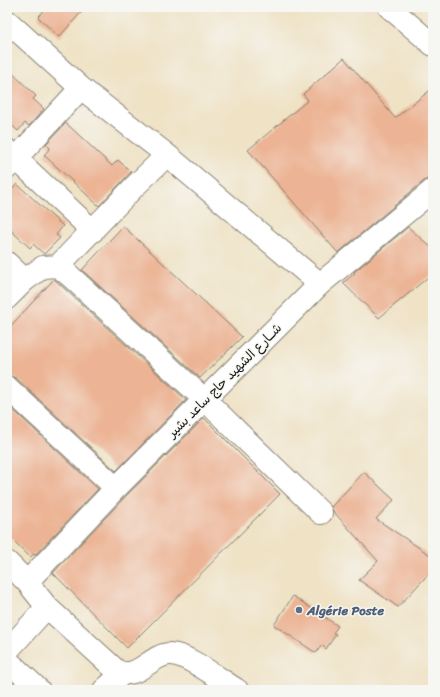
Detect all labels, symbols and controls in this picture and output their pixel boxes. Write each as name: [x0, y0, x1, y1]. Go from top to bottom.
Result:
street label: شــارع الشهيد حاج ساعد بشير: [161, 317, 287, 444]
place label: Algérie Poste: [306, 599, 384, 622]
marker: Algérie Poste: [294, 605, 304, 615]

